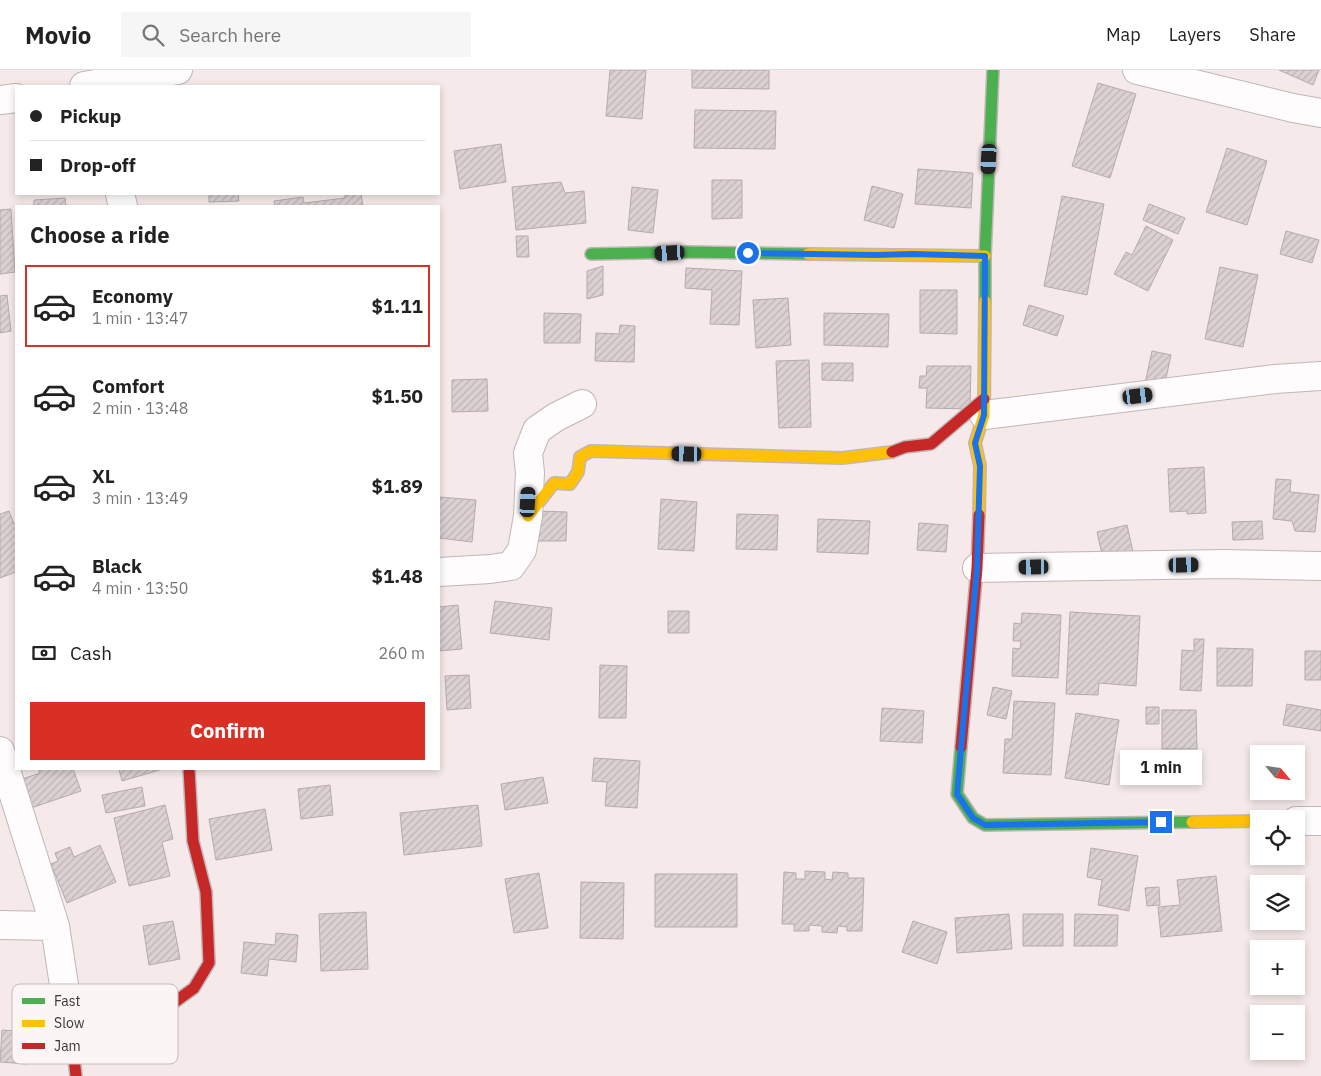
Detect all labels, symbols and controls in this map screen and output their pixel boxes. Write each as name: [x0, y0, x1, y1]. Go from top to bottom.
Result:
search box: [121, 12, 471, 57]
text: Movio: [25, 19, 91, 51]
icon: search: [139, 21, 167, 49]
text: Search here: [179, 23, 281, 47]
text: Map: [1106, 23, 1141, 46]
text: Layers: [1169, 23, 1221, 46]
text: Share: [1249, 23, 1296, 46]
text: Pickup: [60, 104, 121, 128]
car: [980, 144, 997, 174]
text: Drop-off: [60, 153, 136, 177]
text: Choose a ride: [30, 220, 170, 249]
route start: [737, 242, 759, 264]
car: [654, 245, 685, 261]
icon: car: [32, 284, 77, 329]
text: Economy: [92, 284, 173, 308]
text: $1.11: [371, 294, 423, 318]
text: 1 min · 13:47: [92, 308, 188, 328]
icon: car: [32, 374, 77, 419]
text: Comfort: [92, 374, 165, 398]
text: $1.50: [371, 384, 423, 408]
car: [1122, 387, 1153, 405]
text: 2 min · 13:48: [92, 398, 188, 418]
car: [671, 446, 702, 462]
icon: car: [32, 464, 77, 509]
text: XL: [92, 464, 115, 488]
text: $1.89: [371, 474, 423, 498]
car: [519, 487, 536, 517]
text: 3 min · 13:49: [92, 488, 188, 508]
icon: car: [32, 554, 77, 599]
text: Black: [92, 554, 142, 578]
car: [1168, 557, 1199, 573]
car: [1018, 559, 1049, 575]
text: $1.48: [371, 564, 423, 588]
text: 4 min · 13:50: [92, 578, 188, 598]
icon: cash: [30, 639, 58, 667]
text: Cash: [70, 641, 112, 665]
text: 260 m: [378, 643, 425, 663]
button: Confirm: [30, 702, 425, 760]
north arrow: [1250, 745, 1305, 800]
map controls: [1250, 745, 1305, 1060]
callout: 1 min: [1120, 750, 1202, 784]
text: 1 min: [1140, 757, 1182, 777]
button: locate: [1250, 810, 1305, 865]
route end: [1150, 811, 1172, 833]
button: layers: [1250, 875, 1305, 930]
button: +: [1250, 940, 1305, 995]
legend: [12, 984, 178, 1064]
text: Fast: [54, 992, 80, 1010]
button: −: [1250, 1005, 1305, 1060]
text: Slow: [54, 1014, 85, 1032]
text: Jam: [54, 1037, 81, 1055]

